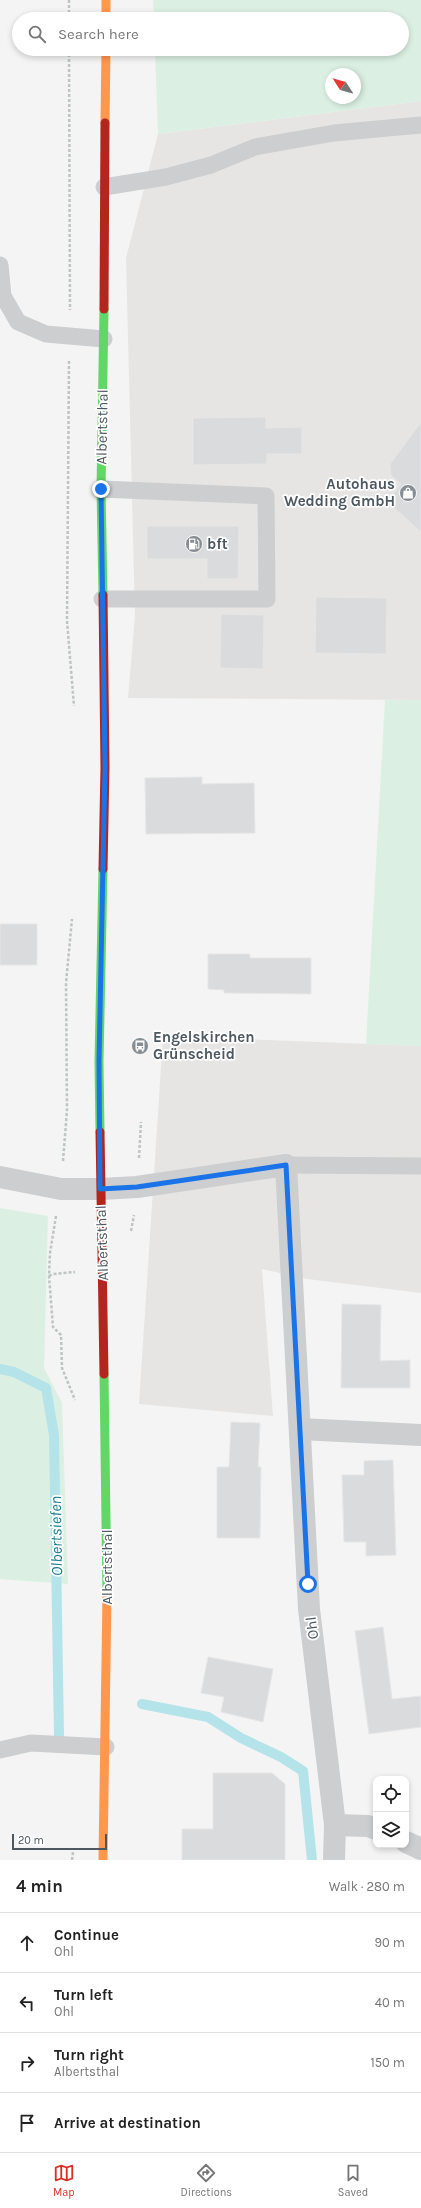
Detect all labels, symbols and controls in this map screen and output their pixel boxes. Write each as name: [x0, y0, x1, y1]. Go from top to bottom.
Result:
search box: [12, 12, 409, 56]
icon: search: [26, 23, 48, 45]
text: Search here: [58, 25, 139, 43]
north arrow: [325, 68, 361, 104]
street label: Albertsthal: [92, 389, 112, 465]
place label: Autohaus Wedding GmbH: [284, 475, 395, 510]
route end: [92, 480, 110, 498]
shop icon: Autohaus Wedding GmbH: [398, 483, 418, 503]
fuel station icon: bft: [184, 534, 204, 554]
place label: bft: [207, 535, 228, 553]
place label: Engelskirchen Grünscheid: [153, 1028, 255, 1063]
bus stop icon: Engelskirchen Grünscheid: [130, 1036, 150, 1056]
street label: Albertsthal: [92, 1205, 112, 1281]
water label: Olbertsiefen: [46, 1496, 66, 1576]
street label: Albertsthal: [98, 1529, 116, 1605]
route start: [299, 1575, 317, 1593]
street label: Ohl: [302, 1616, 322, 1640]
map controls: [373, 1776, 409, 1848]
button: locate: [373, 1776, 409, 1812]
button: layers: [373, 1812, 409, 1848]
scale bar: [12, 1832, 107, 1851]
text: 20 m: [18, 1834, 44, 1847]
text: 4 min: [16, 1876, 63, 1896]
text: Walk · 280 m: [329, 1879, 405, 1894]
text: Continue: [54, 1926, 119, 1944]
icon: ahead: [16, 1932, 38, 1954]
text: 90 m: [374, 1935, 405, 1950]
text: Ohl: [54, 1944, 74, 1959]
text: Turn left: [54, 1986, 113, 2004]
icon: left: [16, 1992, 38, 2014]
text: 40 m: [375, 1995, 405, 2010]
text: Ohl: [54, 2004, 74, 2019]
text: Turn right: [54, 2046, 124, 2064]
icon: right: [16, 2052, 38, 2074]
text: 150 m: [370, 2055, 405, 2070]
text: Albertsthal: [54, 2064, 119, 2079]
icon: arrive: [16, 2112, 38, 2134]
text: Arrive at destination: [54, 2114, 201, 2132]
tab: Map: [53, 2162, 75, 2199]
tab: Directions: [180, 2162, 232, 2199]
tab: Saved: [338, 2162, 368, 2199]

